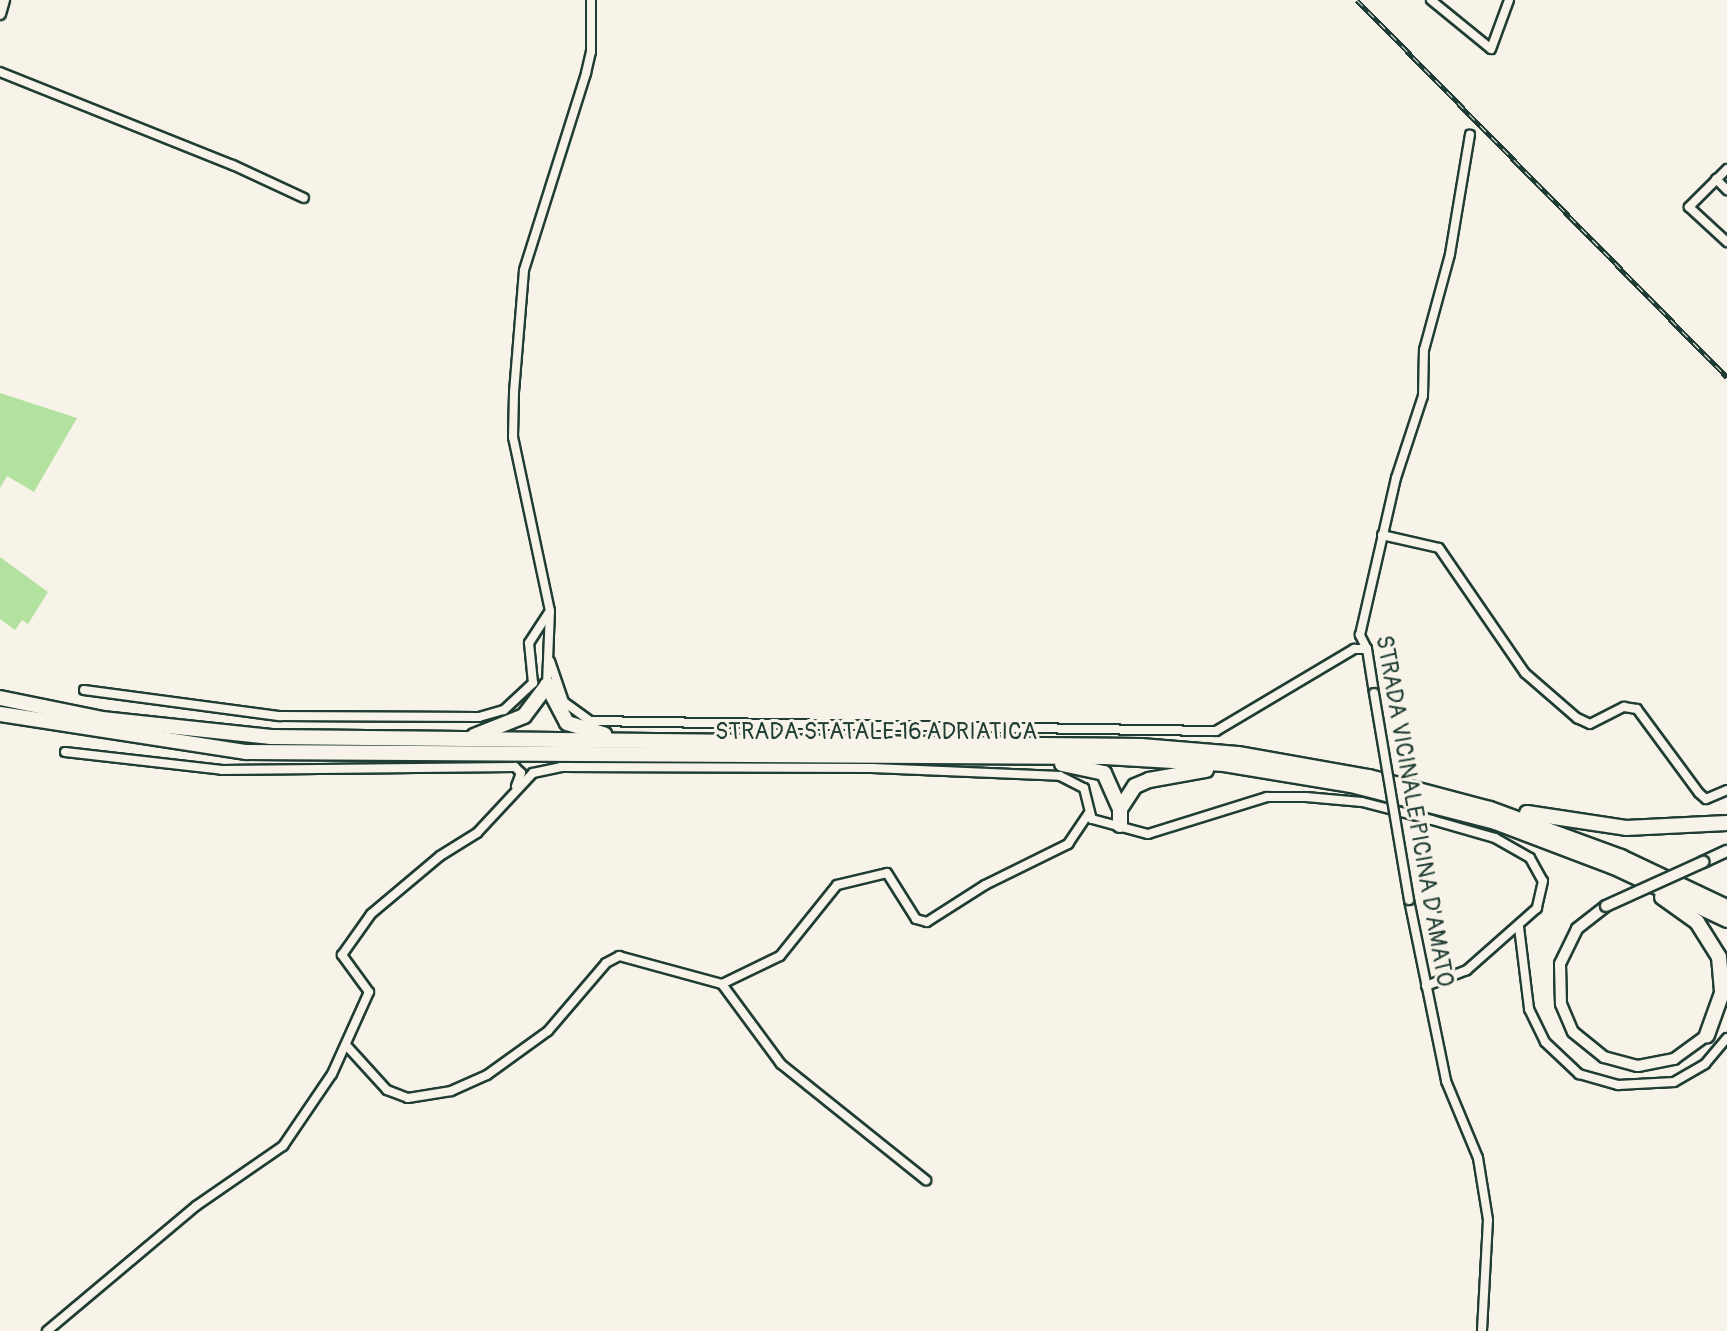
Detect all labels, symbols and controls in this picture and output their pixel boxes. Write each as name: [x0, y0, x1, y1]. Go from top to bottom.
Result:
street label: STRADA VICINALE PICINA D'AMATO: [1369, 633, 1459, 989]
street label: STRADA STATALE 16 ADRIATICA: [715, 718, 1037, 746]

